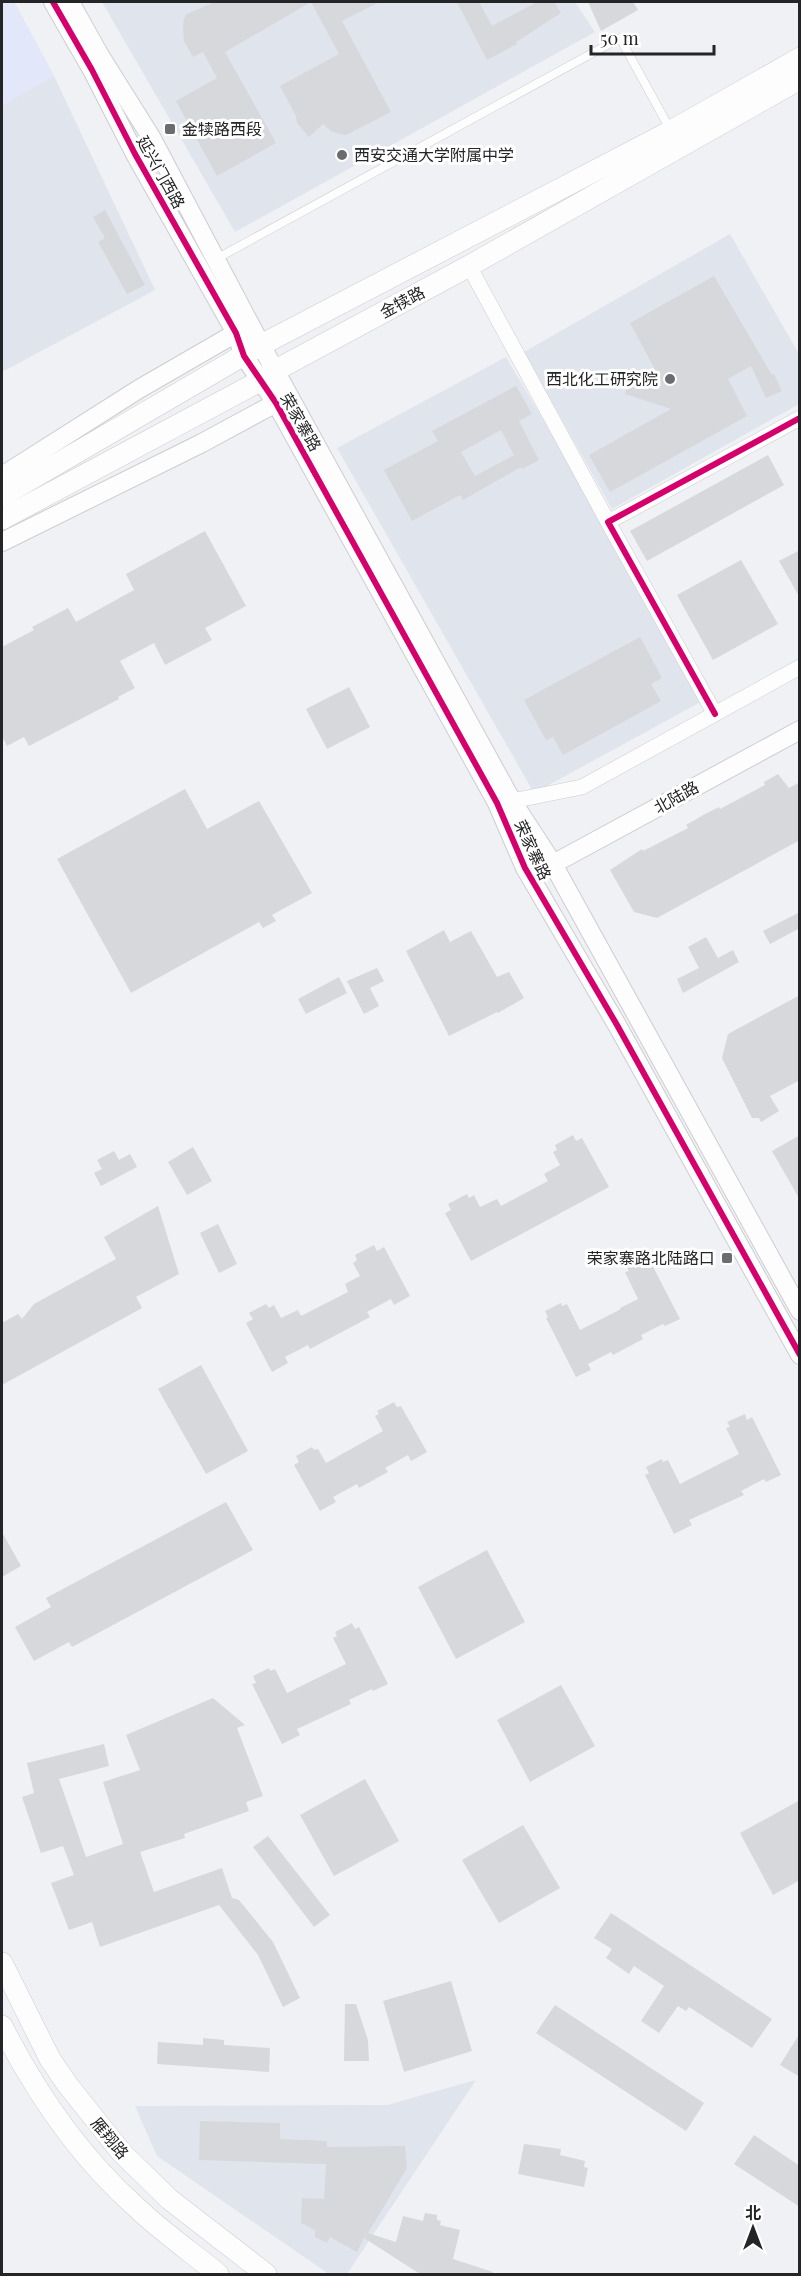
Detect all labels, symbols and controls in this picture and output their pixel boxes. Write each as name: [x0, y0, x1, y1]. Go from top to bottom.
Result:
scale bar: [591, 18, 714, 56]
text: 50 m: [600, 26, 639, 50]
place label: 金犊路西段: [182, 118, 262, 139]
marker: 金犊路西段: [163, 122, 177, 136]
street label: 延兴门西路: [133, 132, 190, 212]
place label: 西安交通大学附属中学: [354, 144, 514, 165]
marker: 西安交通大学附属中学: [335, 148, 349, 162]
street label: 金犊路: [376, 281, 428, 322]
place label: 西北化工研究院: [546, 368, 658, 389]
marker: 西北化工研究院: [663, 372, 677, 386]
street label: 荣家寨路: [276, 389, 327, 455]
street label: 北陆路: [650, 776, 702, 817]
street label: 荣家寨路: [510, 816, 556, 883]
place label: 荣家寨路北陆路口: [587, 1247, 715, 1268]
marker: 荣家寨路北陆路口: [720, 1251, 734, 1265]
street label: 雁翔路: [87, 2113, 134, 2163]
north arrow: [723, 2198, 783, 2258]
text: 北: [745, 2202, 761, 2223]

